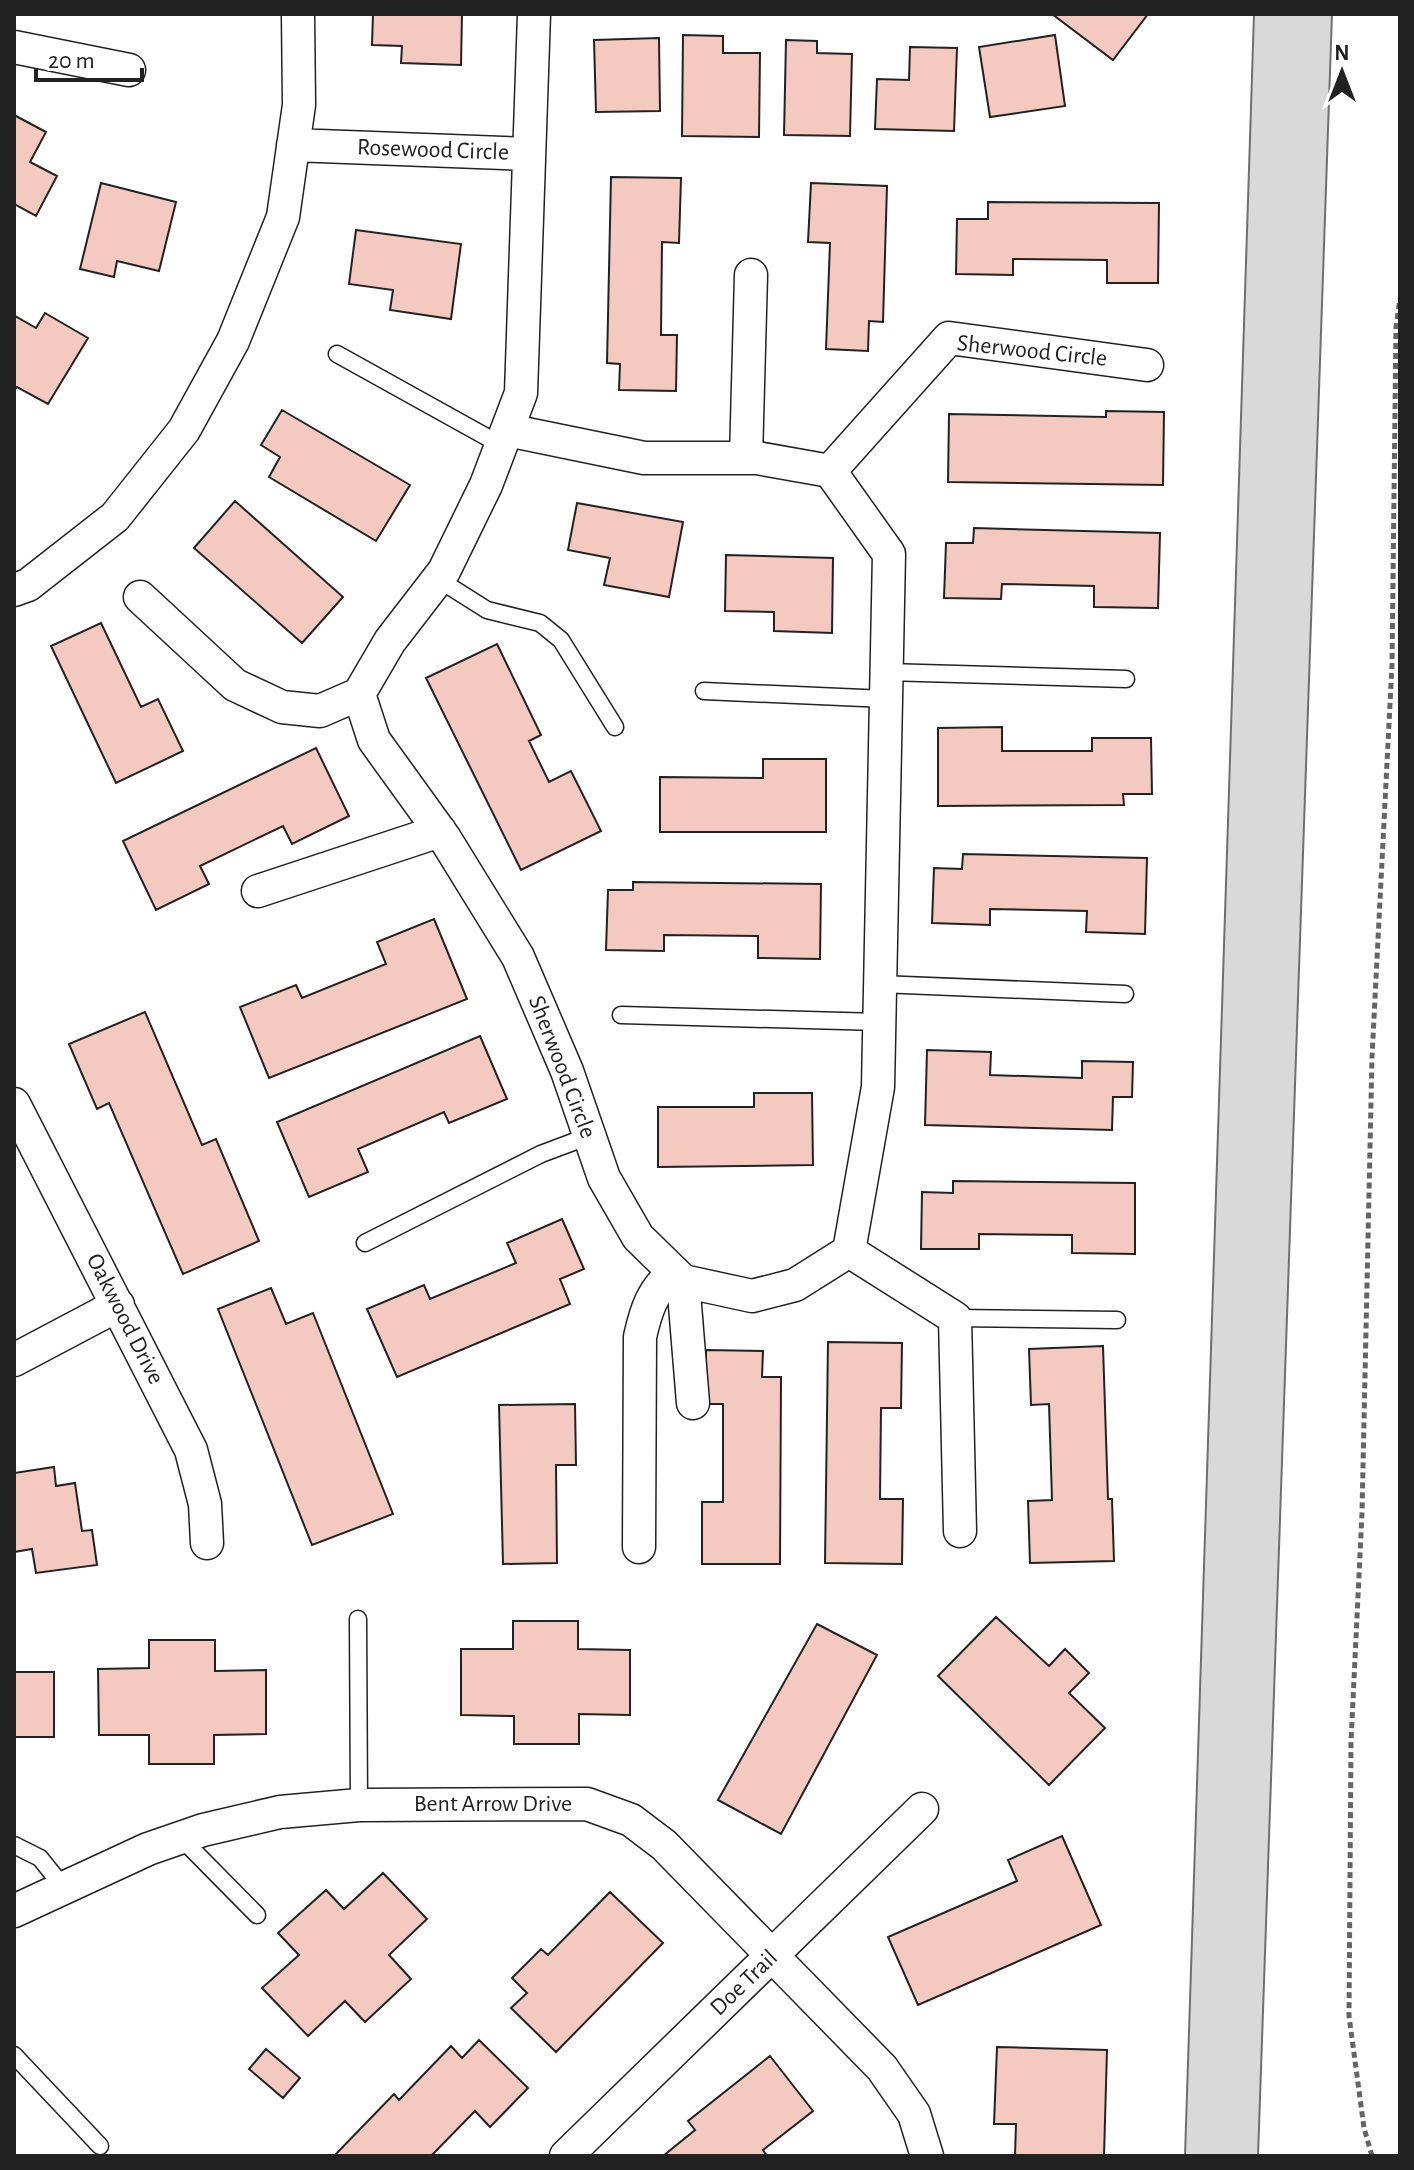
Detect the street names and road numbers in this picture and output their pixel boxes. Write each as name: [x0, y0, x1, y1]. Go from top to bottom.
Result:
street label: Rosewood Circle: [357, 135, 509, 165]
street label: Sherwood Circle: [956, 331, 1108, 371]
street label: Sherwood Circle: [524, 992, 600, 1142]
street label: Oakwood Drive: [82, 1250, 168, 1388]
street label: Bent Arrow Drive: [414, 1792, 572, 1816]
street label: Doe Trail: [706, 1946, 782, 2020]

